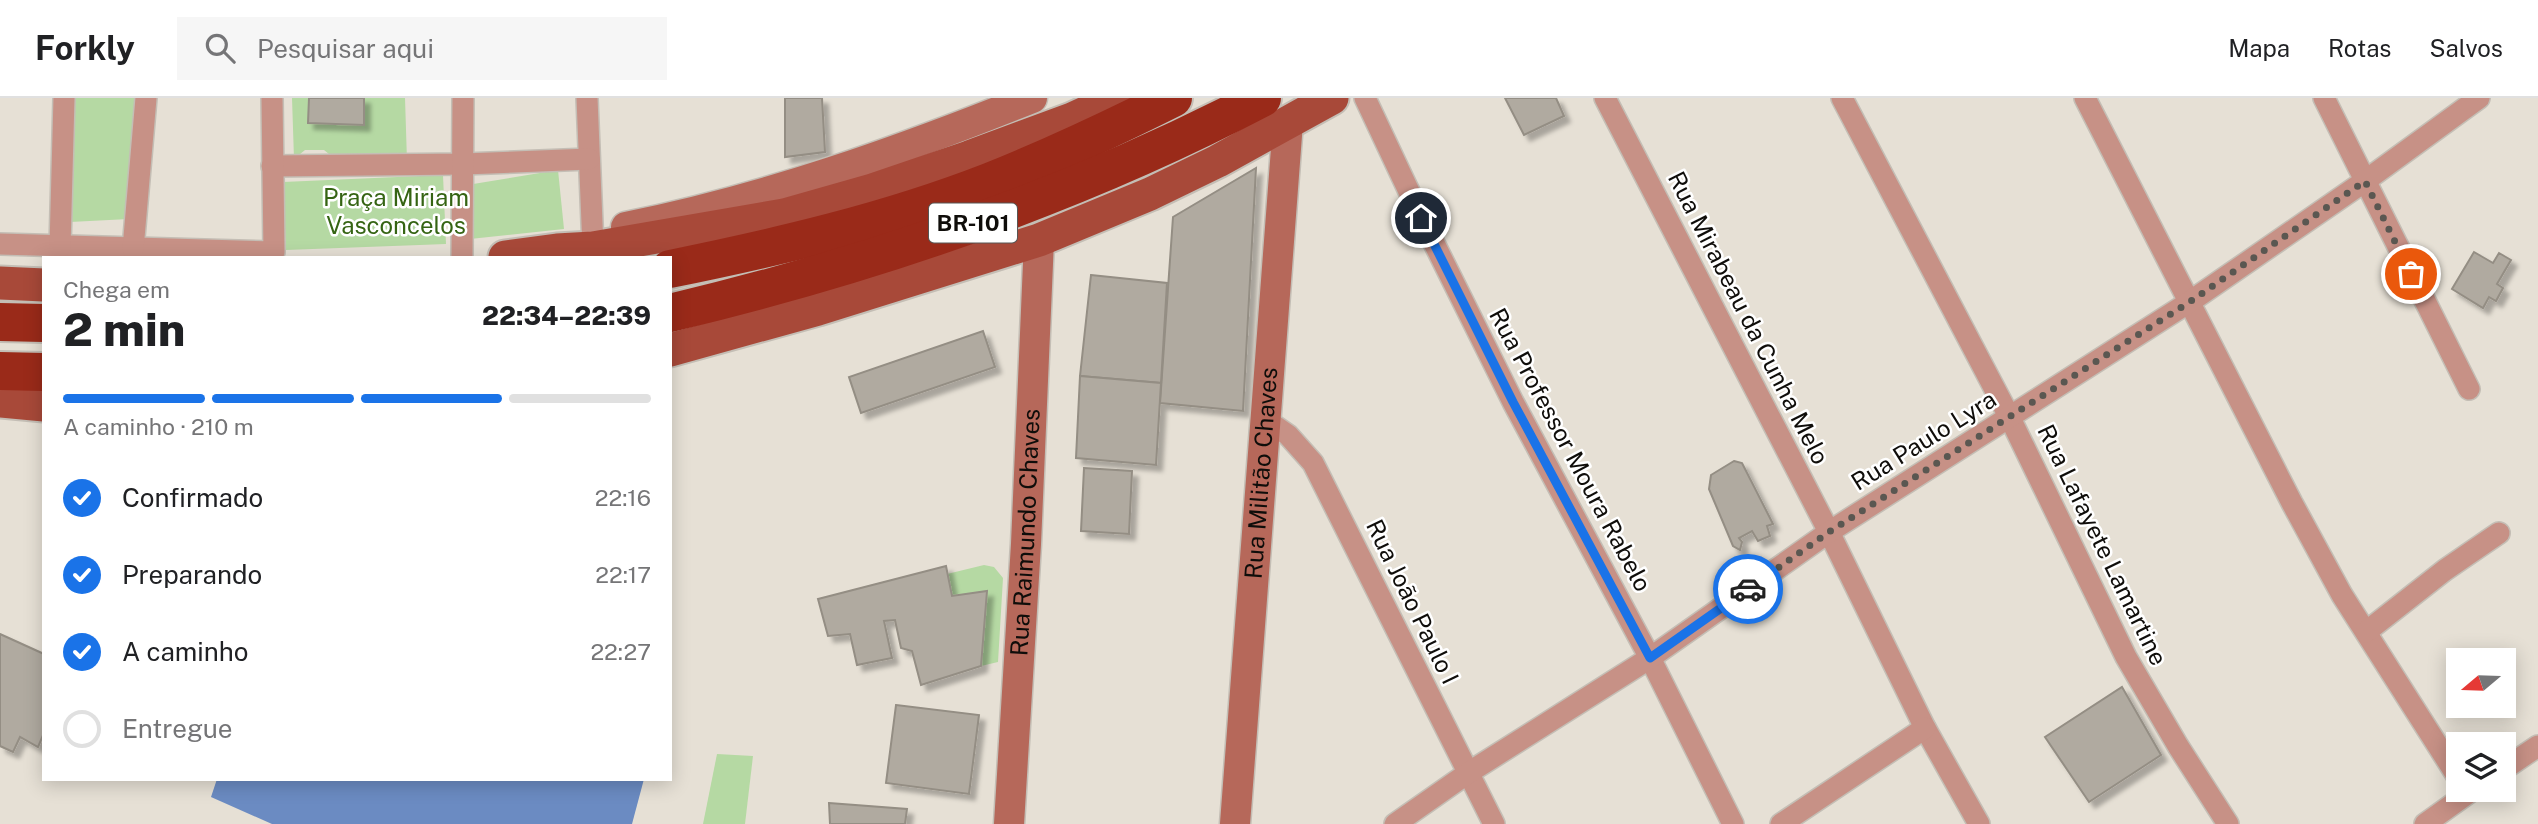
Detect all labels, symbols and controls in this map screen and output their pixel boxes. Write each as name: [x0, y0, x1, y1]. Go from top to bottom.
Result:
search box: [177, 17, 667, 80]
text: Forkly: [35, 29, 135, 67]
icon: search: [201, 29, 239, 67]
text: Pesquisar aqui: [257, 33, 434, 64]
text: Mapa: [2228, 34, 2290, 62]
text: Rotas: [2328, 34, 2391, 62]
text: Salvos: [2429, 34, 2503, 62]
street label: Rua Mirabeau da Cunha Melo: [1663, 166, 1835, 469]
park label: Praça Miriam Vasconcelos: [323, 183, 469, 239]
pin: [1391, 188, 1451, 248]
icon: home: [1402, 199, 1440, 237]
road number: BR-101: [929, 204, 1017, 242]
pin: [2381, 244, 2441, 304]
icon: bag: [2392, 255, 2430, 293]
text: Chega em: [63, 276, 170, 303]
text: 22:34–22:39: [482, 300, 651, 331]
text: 2 min: [63, 302, 185, 356]
street label: Rua Professor Moura Rabelo: [1484, 303, 1658, 596]
street label: Rua Militão Chaves: [1239, 366, 1282, 580]
street label: Rua Paulo Lyra: [1846, 384, 2001, 496]
street label: Rua Raimundo Chaves: [1004, 408, 1045, 657]
text: A caminho · 210 m: [63, 413, 254, 440]
street label: Rua Lafayete Lamartine: [2032, 420, 2173, 670]
icon: check: [63, 479, 101, 517]
text: Confirmado: [122, 482, 263, 513]
text: 22:16: [595, 484, 651, 511]
street label: Rua João Paulo I: [1361, 515, 1465, 688]
courier: [1713, 554, 1783, 624]
icon: check: [63, 556, 101, 594]
text: Preparando: [122, 559, 262, 590]
text: 22:17: [595, 561, 651, 588]
icon: car: [1729, 570, 1767, 608]
icon: check: [63, 633, 101, 671]
text: A caminho: [122, 636, 249, 667]
text: 22:27: [590, 638, 651, 665]
north arrow: [2446, 648, 2516, 718]
map controls: [2446, 648, 2516, 802]
text: Entregue: [122, 713, 233, 744]
button: layers: [2446, 732, 2516, 802]

